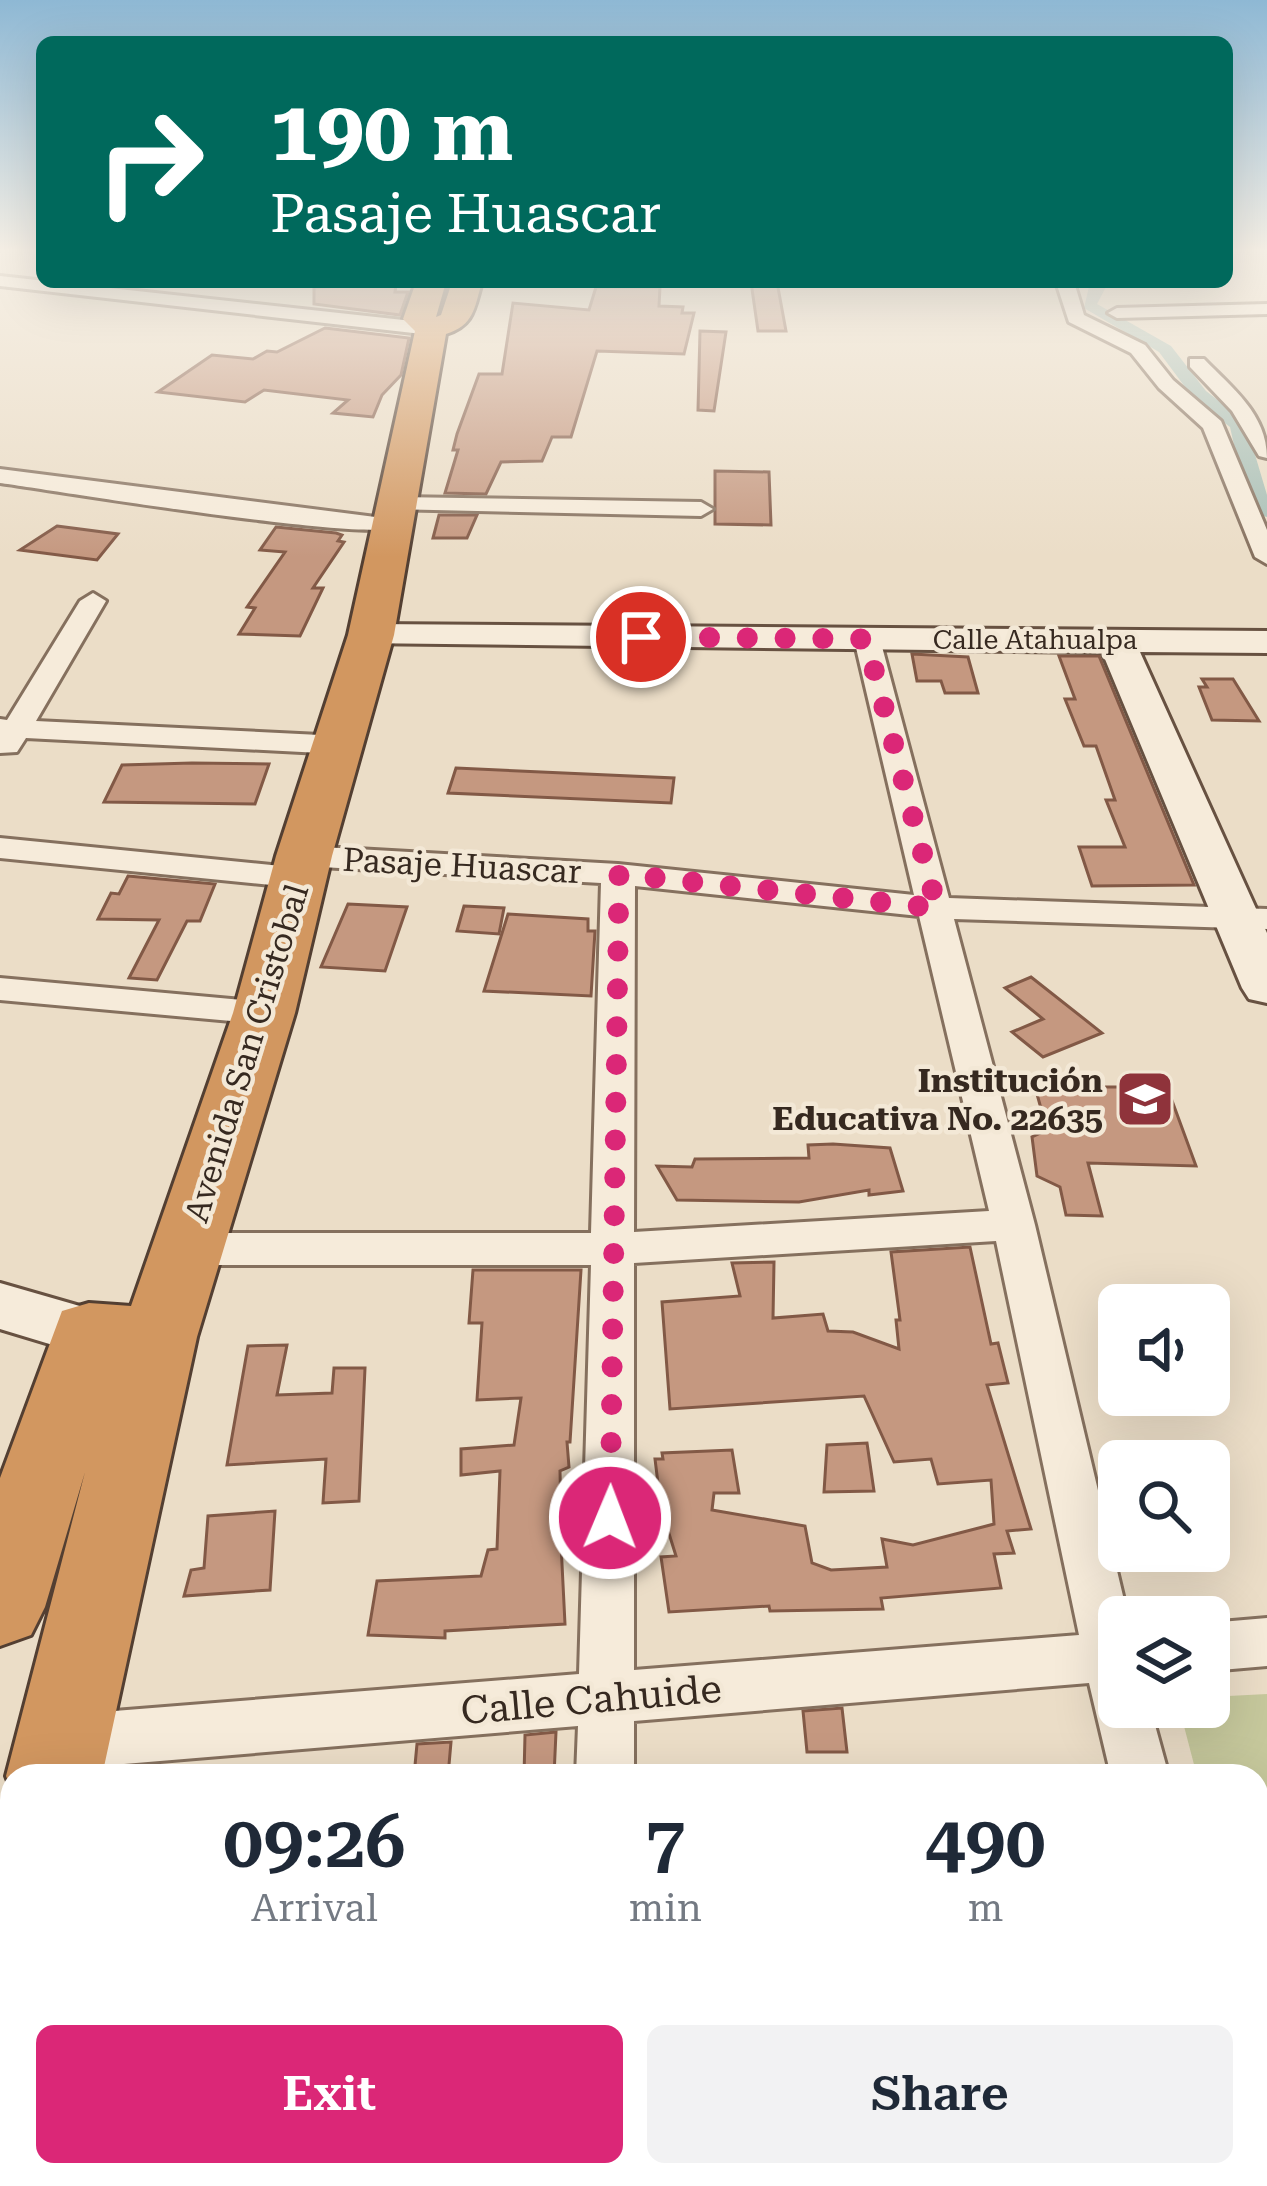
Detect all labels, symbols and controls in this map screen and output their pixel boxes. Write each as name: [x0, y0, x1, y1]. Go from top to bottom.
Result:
text: 190 m: [270, 82, 513, 180]
icon: right: [72, 84, 228, 240]
text: Pasaje Huascar: [270, 182, 661, 245]
pin: [590, 586, 692, 688]
icon: arrive: [608, 604, 674, 670]
street label: Calle Atahualpa: [933, 624, 1138, 656]
street label: Pasaje Huascar: [342, 840, 582, 891]
street label: Avenida San Cristobal: [177, 880, 316, 1227]
place label: Institución Educativa No. 22635: [772, 1061, 1103, 1138]
school or university icon: Institución Educativa No. 22635: [1114, 1068, 1176, 1130]
map controls: [1098, 1284, 1230, 1728]
button: sound: [1098, 1284, 1230, 1416]
button: search: [1098, 1440, 1230, 1572]
position arrow: [547, 1455, 673, 1581]
button: layers: [1098, 1596, 1230, 1728]
street label: Calle Cahuide: [459, 1666, 723, 1734]
text: 09:26: [223, 1800, 406, 1885]
text: 7: [645, 1800, 685, 1885]
text: 490: [925, 1800, 1046, 1885]
text: Arrival: [251, 1885, 378, 1931]
text: min: [629, 1885, 702, 1931]
text: m: [968, 1885, 1003, 1931]
button: Exit: [36, 2025, 623, 2163]
button: Share: [647, 2025, 1233, 2163]

